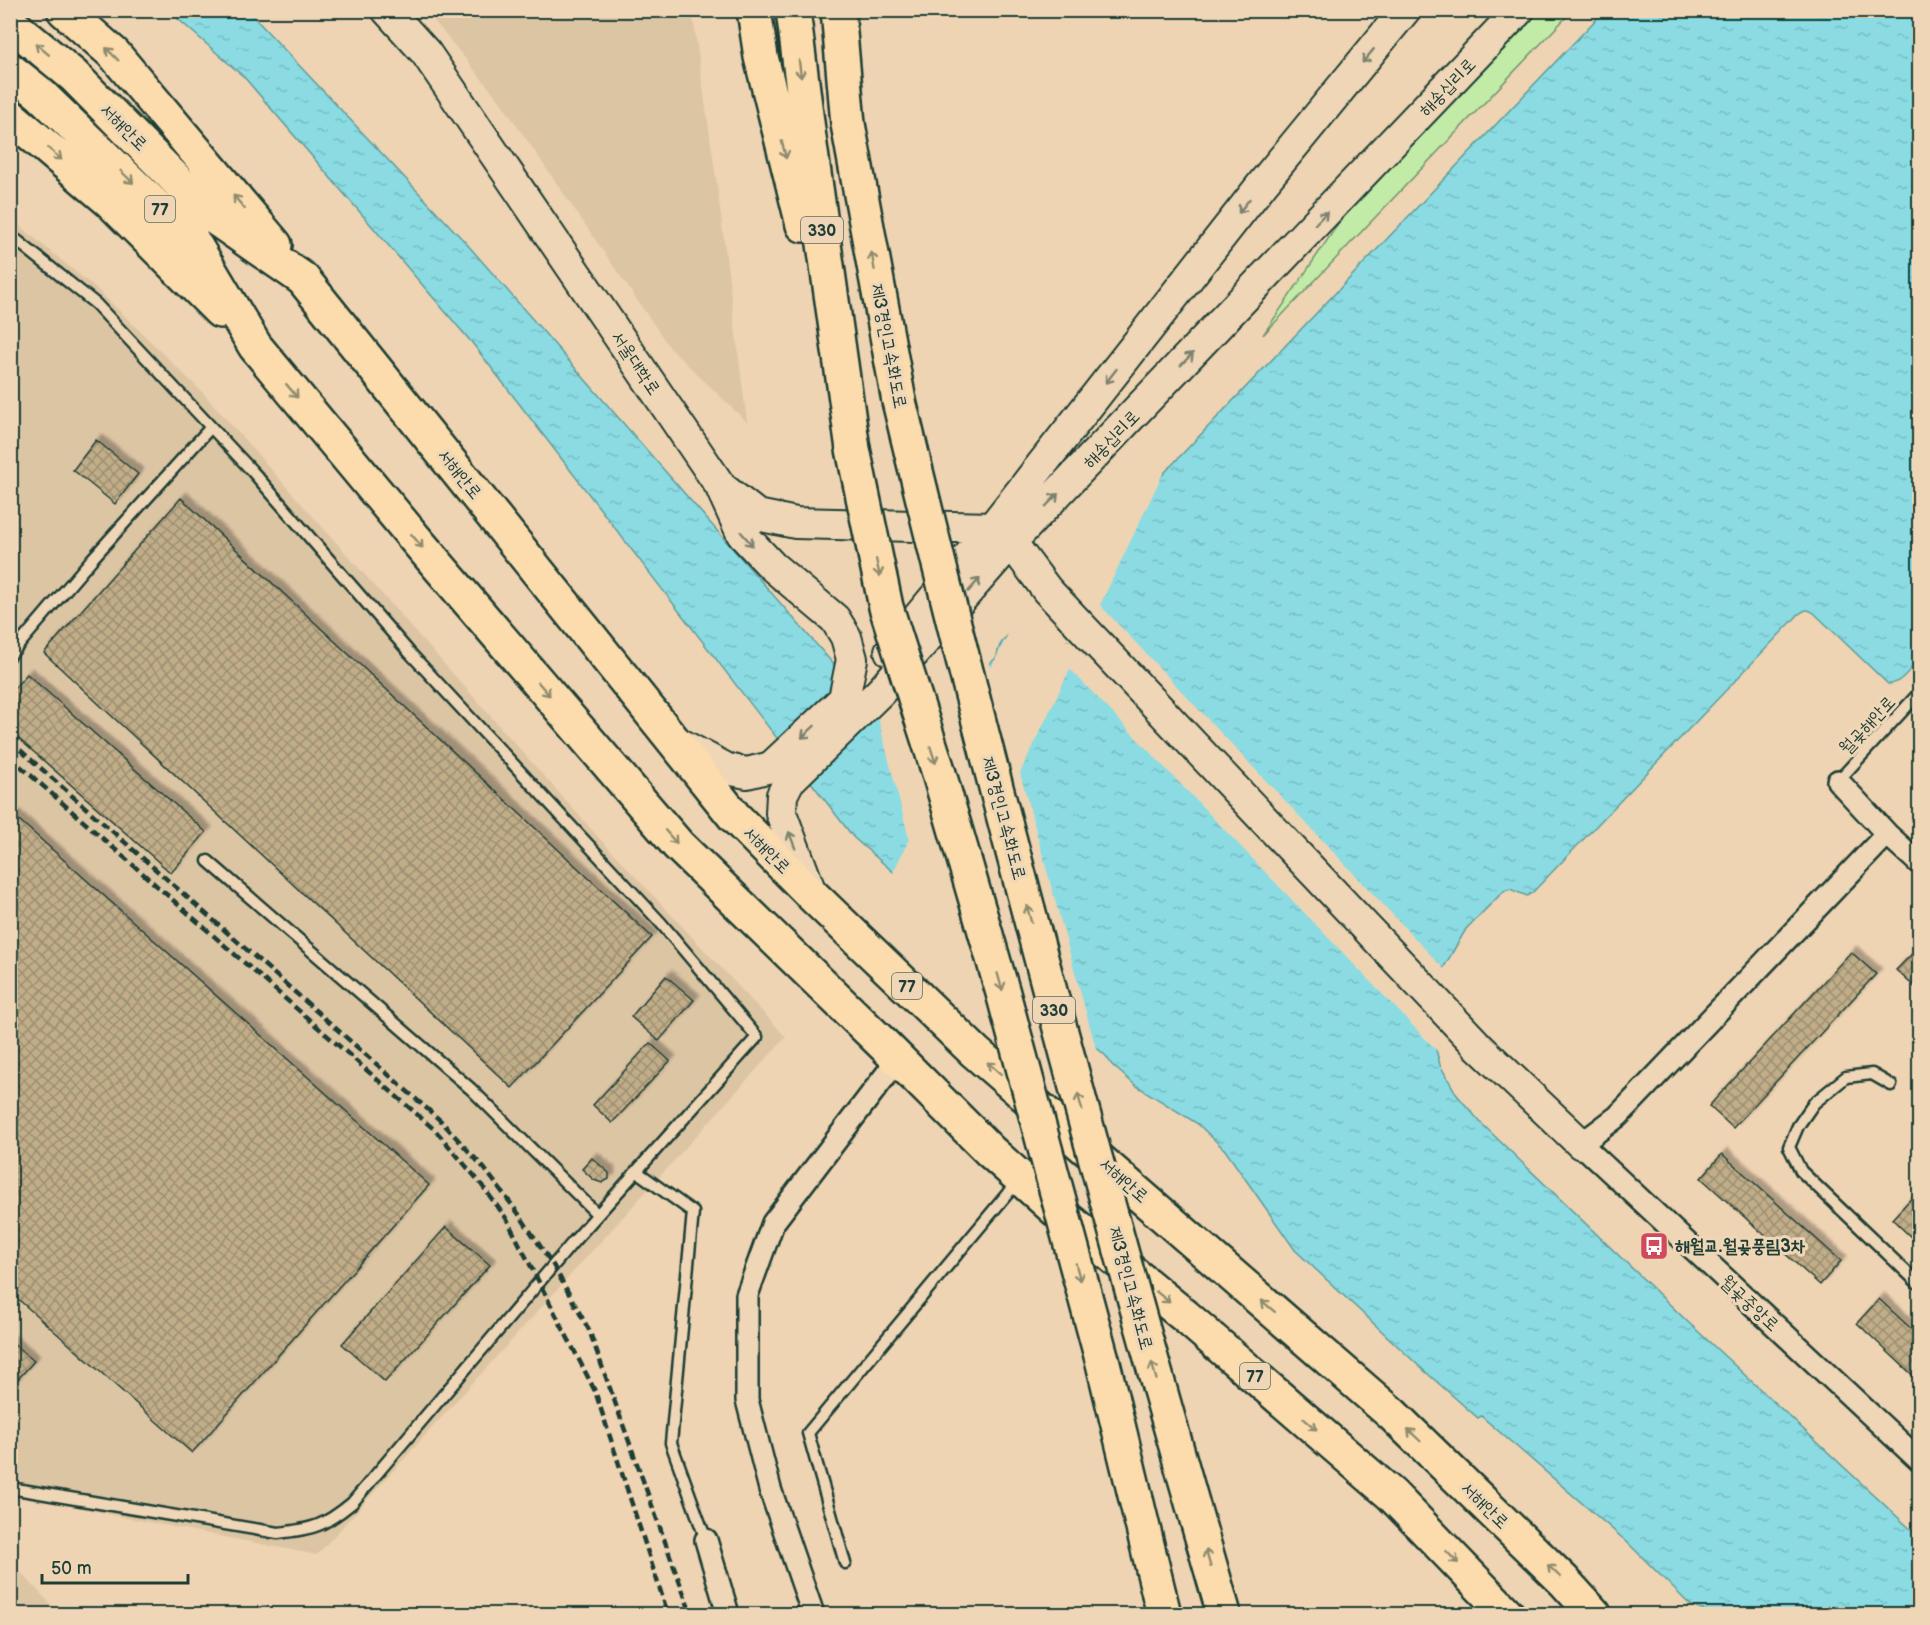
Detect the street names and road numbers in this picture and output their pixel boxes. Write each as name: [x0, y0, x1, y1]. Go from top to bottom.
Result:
street label: 해송십리로: [1415, 54, 1480, 121]
street label: 서해안로: [96, 99, 152, 155]
road number: 77: [145, 196, 175, 222]
road number: 330: [801, 217, 843, 243]
street label: 제3경인고속화도로: [866, 282, 911, 410]
street label: 서울대학로: [607, 327, 665, 399]
street label: 해송십리로: [1079, 406, 1144, 473]
street label: 서해안로: [433, 445, 486, 503]
street label: 월곶해안로: [1835, 692, 1900, 759]
street label: 제3경인고속화도로: [977, 754, 1030, 882]
street label: 서해안로: [739, 822, 795, 878]
road number: 77: [892, 973, 922, 999]
road number: 330: [1033, 997, 1075, 1023]
street label: 서해안로: [1095, 1153, 1152, 1207]
street label: 제3경인고속화도로: [1104, 1224, 1157, 1352]
street label: 월곶중앙로: [1716, 1271, 1783, 1336]
road number: 77: [1240, 1363, 1270, 1389]
street label: 서해안로: [1457, 1478, 1513, 1533]

